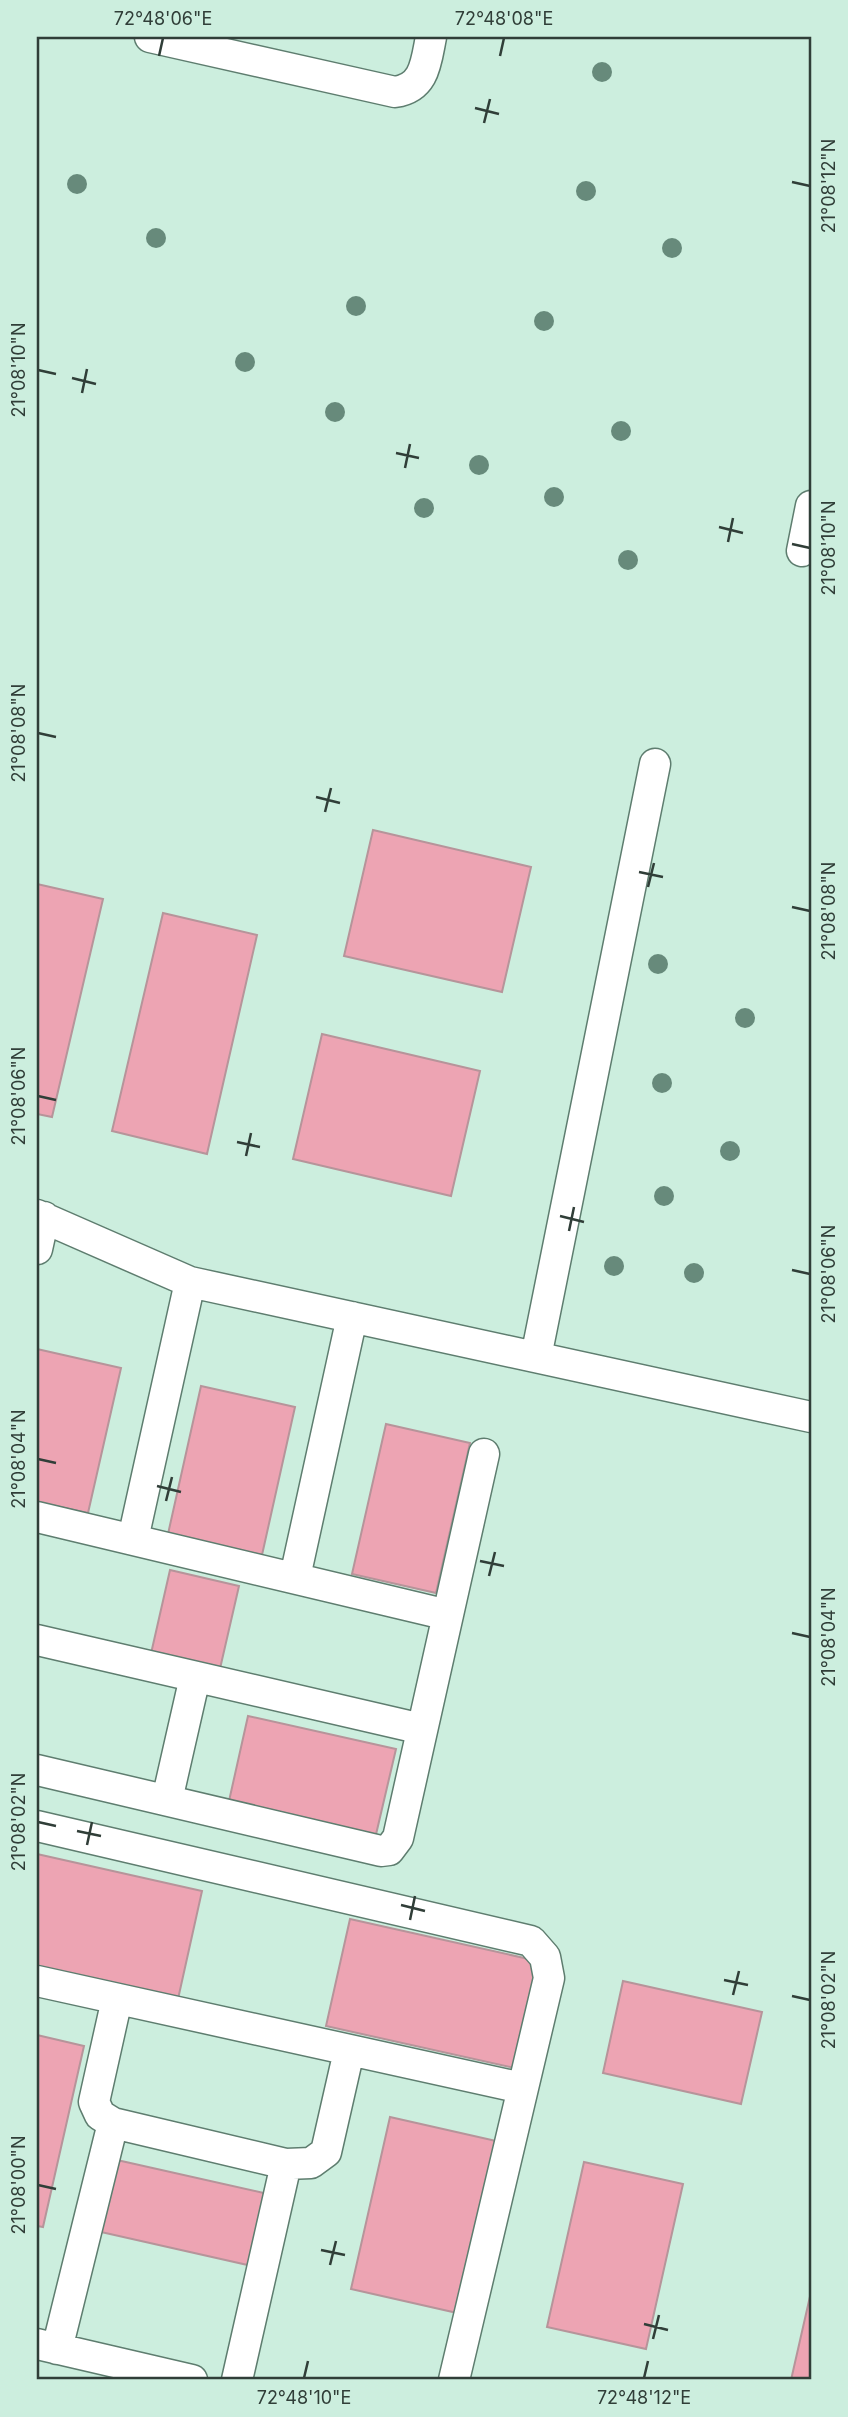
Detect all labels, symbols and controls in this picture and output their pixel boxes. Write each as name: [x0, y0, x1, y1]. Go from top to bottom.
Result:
text: 72°48'06"E: [114, 8, 212, 29]
text: 72°48'08"E: [455, 8, 553, 29]
text: 21°08'12"N: [818, 139, 839, 233]
text: 21°08'10"N: [8, 322, 29, 418]
text: 21°08'10"N: [818, 500, 839, 596]
text: 21°08'08"N: [8, 684, 29, 782]
text: 21°08'08"N: [818, 862, 839, 960]
text: 21°08'06"N: [8, 1047, 29, 1145]
text: 21°08'06"N: [818, 1225, 839, 1323]
text: 21°08'04"N: [8, 1409, 29, 1509]
text: 21°08'04"N: [818, 1587, 839, 1687]
text: 21°08'02"N: [8, 1773, 29, 1871]
text: 21°08'02"N: [818, 1951, 839, 2049]
text: 21°08'00"N: [8, 2135, 29, 2235]
text: 72°48'10"E: [257, 2387, 351, 2408]
text: 72°48'12"E: [597, 2387, 691, 2408]

